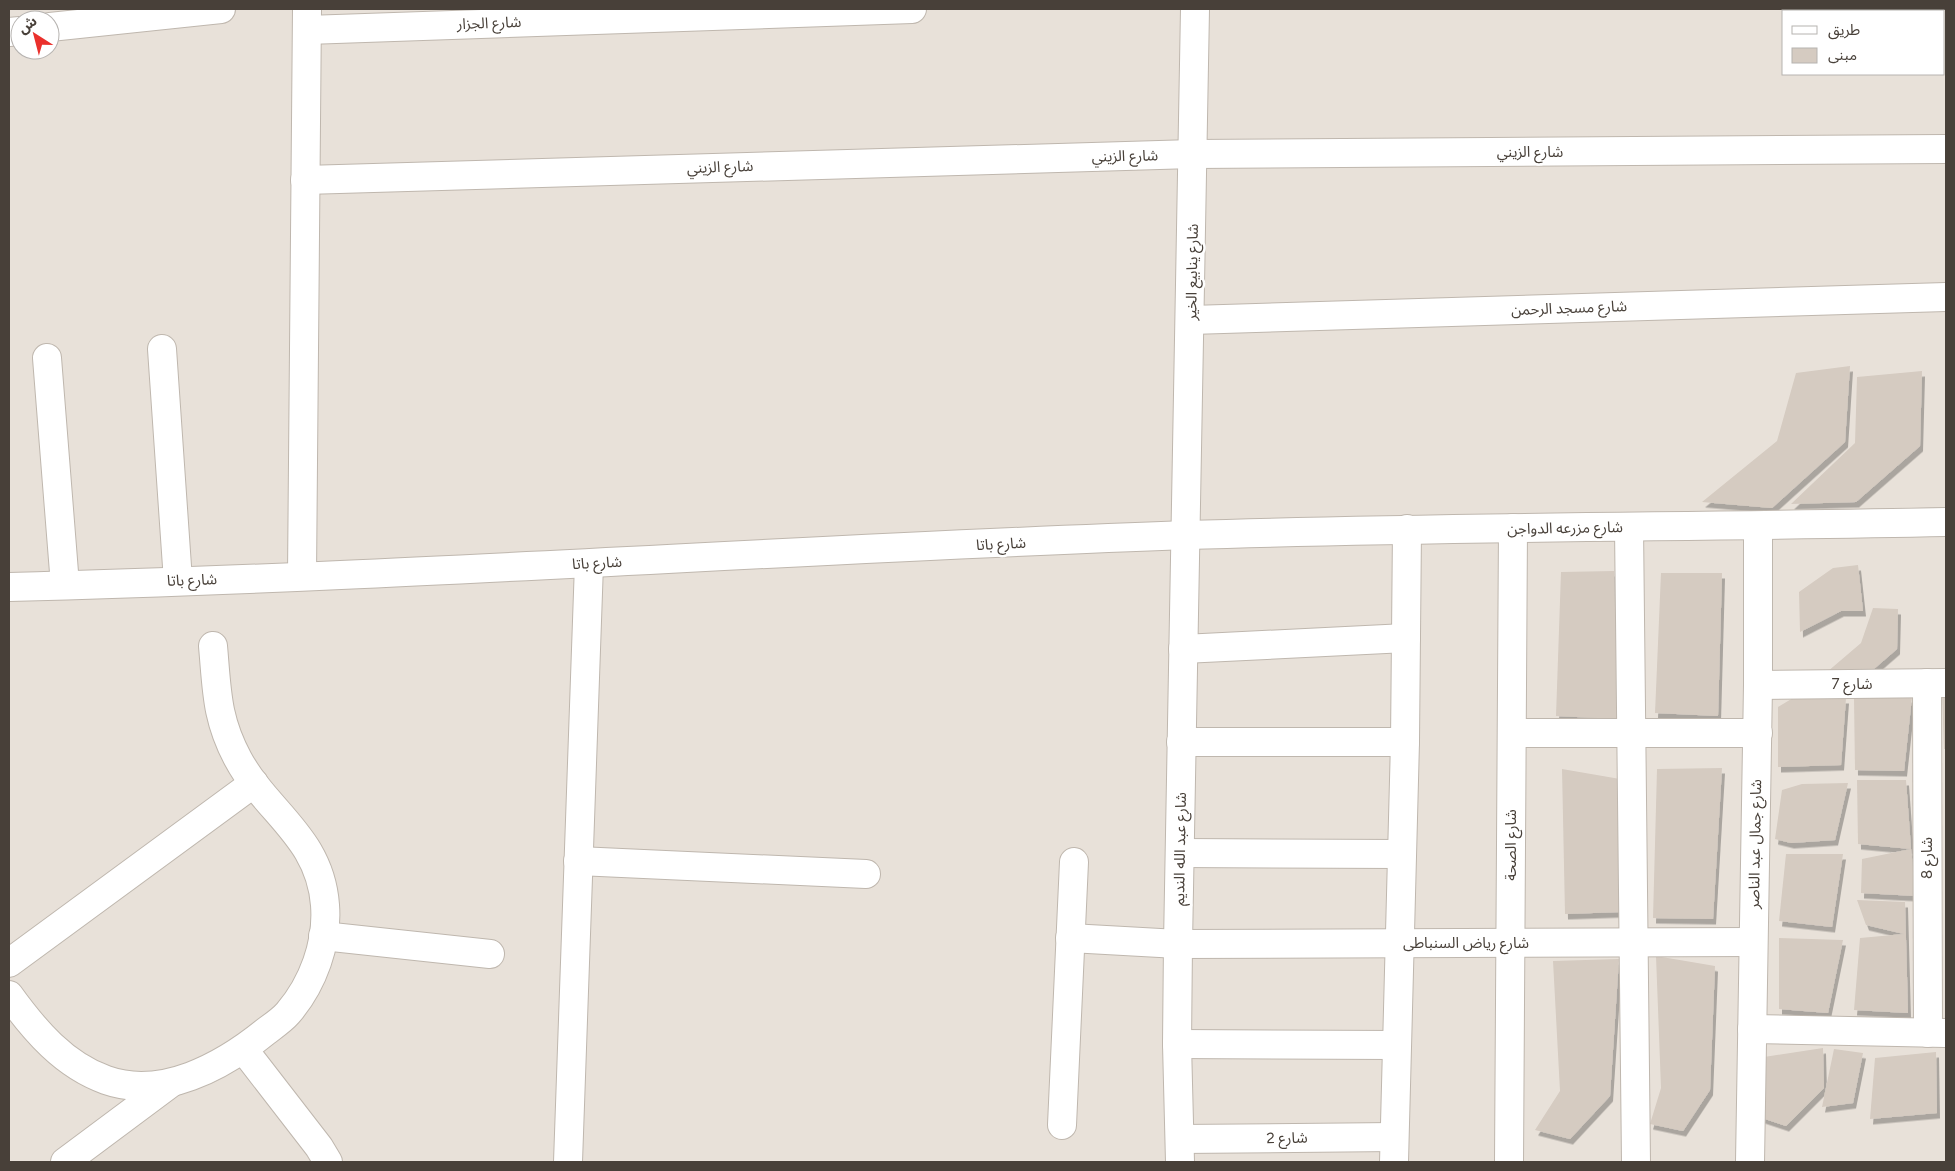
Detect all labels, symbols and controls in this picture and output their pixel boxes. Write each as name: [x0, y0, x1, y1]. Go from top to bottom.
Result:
north arrow: [10, 10, 60, 60]
legend: [1782, 10, 1945, 75]
text: ش: [15, 12, 40, 37]
street label: شارع الجزار: [455, 13, 522, 36]
text: طريق: [1828, 21, 1860, 40]
text: مبنى: [1828, 46, 1857, 64]
street label: شارع الزيني: [1497, 143, 1564, 164]
street label: شارع الزيني: [1092, 146, 1159, 169]
street label: شارع الزيني: [686, 157, 754, 180]
street label: شارع ينابيع الخير: [1182, 223, 1205, 322]
street label: شارع مسجد الرحمن: [1511, 297, 1628, 322]
street label: شارع مزرعه الدواجن: [1507, 518, 1623, 541]
street label: شارع باتا: [975, 534, 1027, 557]
street label: شارع باتا: [571, 553, 623, 576]
street label: شارع باتا: [167, 570, 218, 593]
street label: شارع 7: [1831, 675, 1873, 696]
street label: شارع جمال عبد الناصر: [1745, 779, 1768, 910]
street label: شارع عبد الله النديم: [1170, 792, 1193, 906]
street label: شارع الصحة: [1502, 809, 1523, 881]
street label: شارع 8: [1918, 837, 1939, 879]
street label: شارع رياض السنباطى: [1403, 934, 1529, 955]
street label: شارع 2: [1266, 1129, 1308, 1150]

